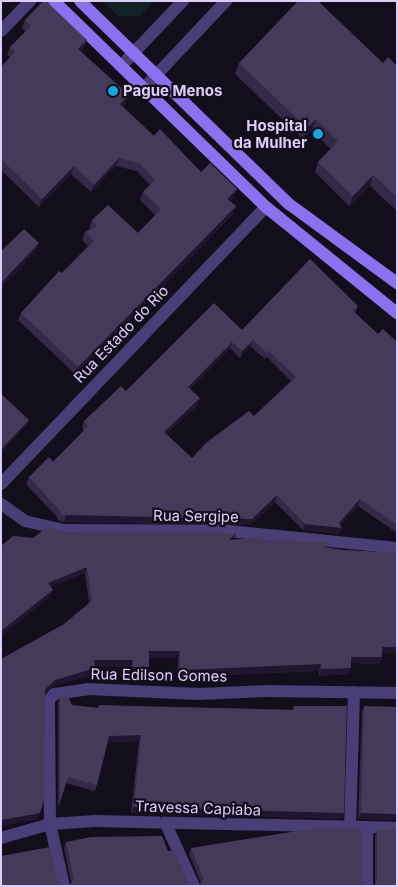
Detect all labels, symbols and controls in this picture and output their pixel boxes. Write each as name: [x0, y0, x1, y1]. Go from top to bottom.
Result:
place label: Pague Menos: [123, 82, 222, 100]
marker: Pague Menos: [107, 85, 119, 97]
place label: Hospital da Mulher: [234, 116, 307, 151]
marker: Hospital da Mulher: [311, 127, 325, 141]
street label: Rua Estado do Rio: [70, 282, 172, 386]
street label: Rua Sergipe: [153, 506, 239, 526]
street label: Rua Edilson Gomes: [91, 665, 227, 685]
street label: Travessa Capiaba: [135, 797, 261, 819]

